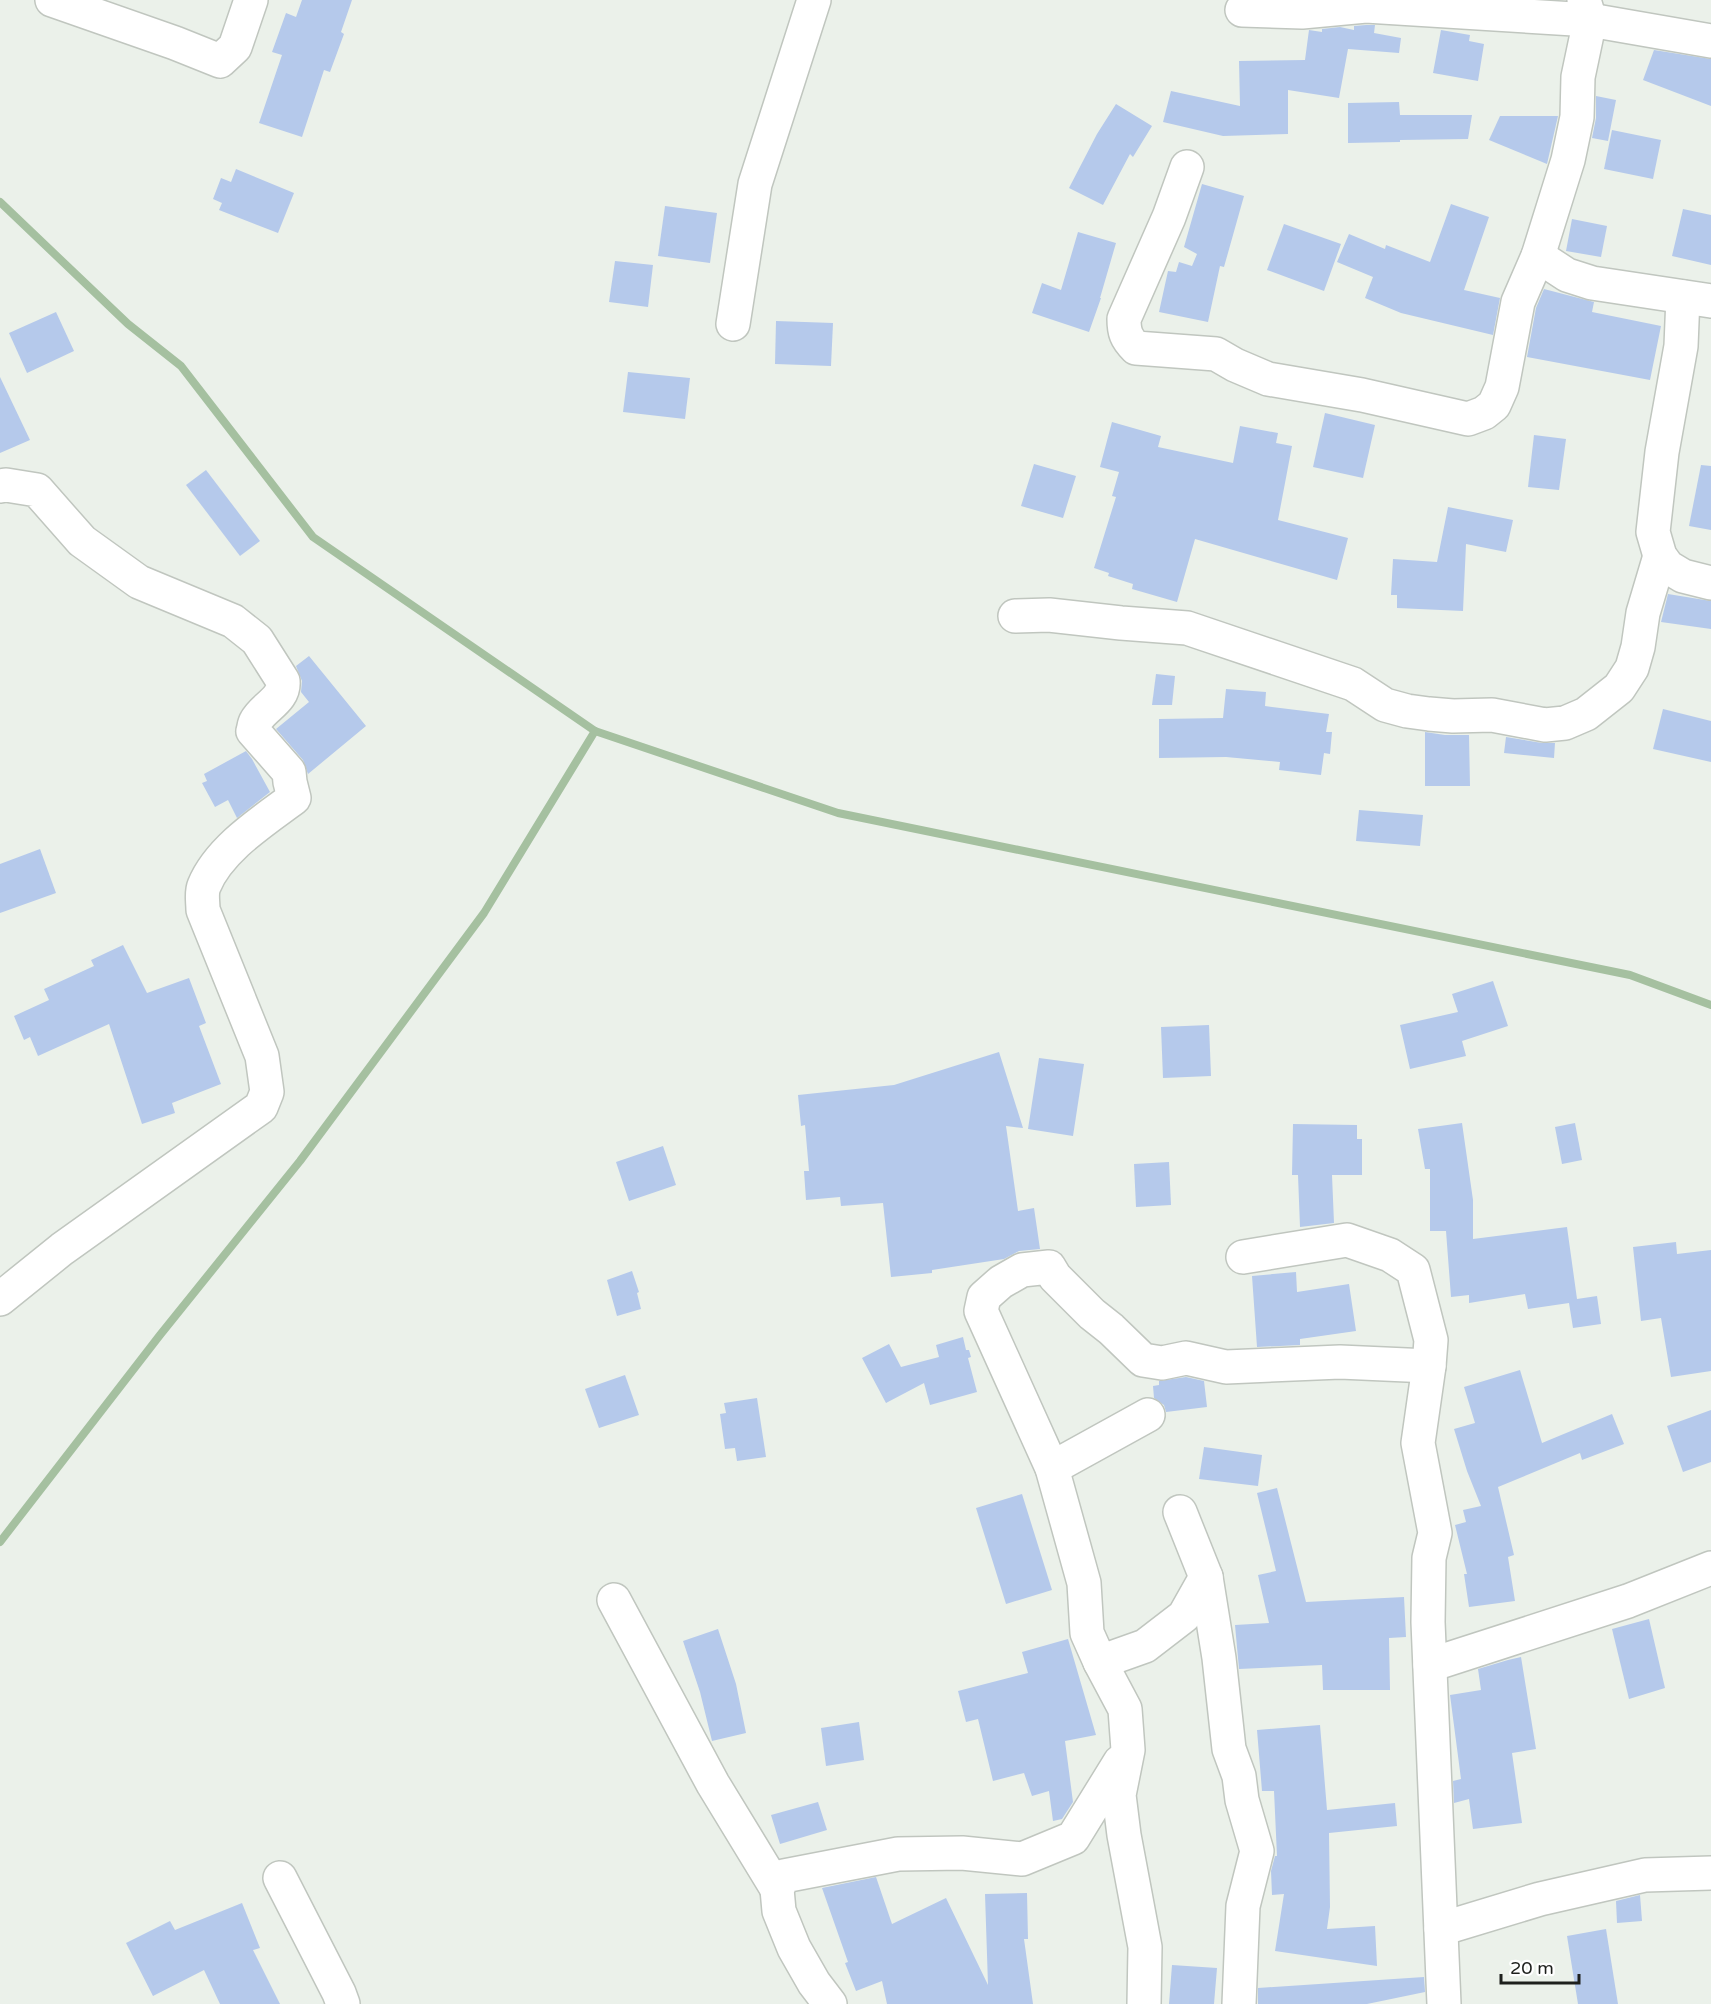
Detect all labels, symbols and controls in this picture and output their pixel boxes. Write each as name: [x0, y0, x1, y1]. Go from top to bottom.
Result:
scale bar: [1501, 1947, 1579, 1985]
text: 20 m: [1510, 1957, 1554, 1979]

